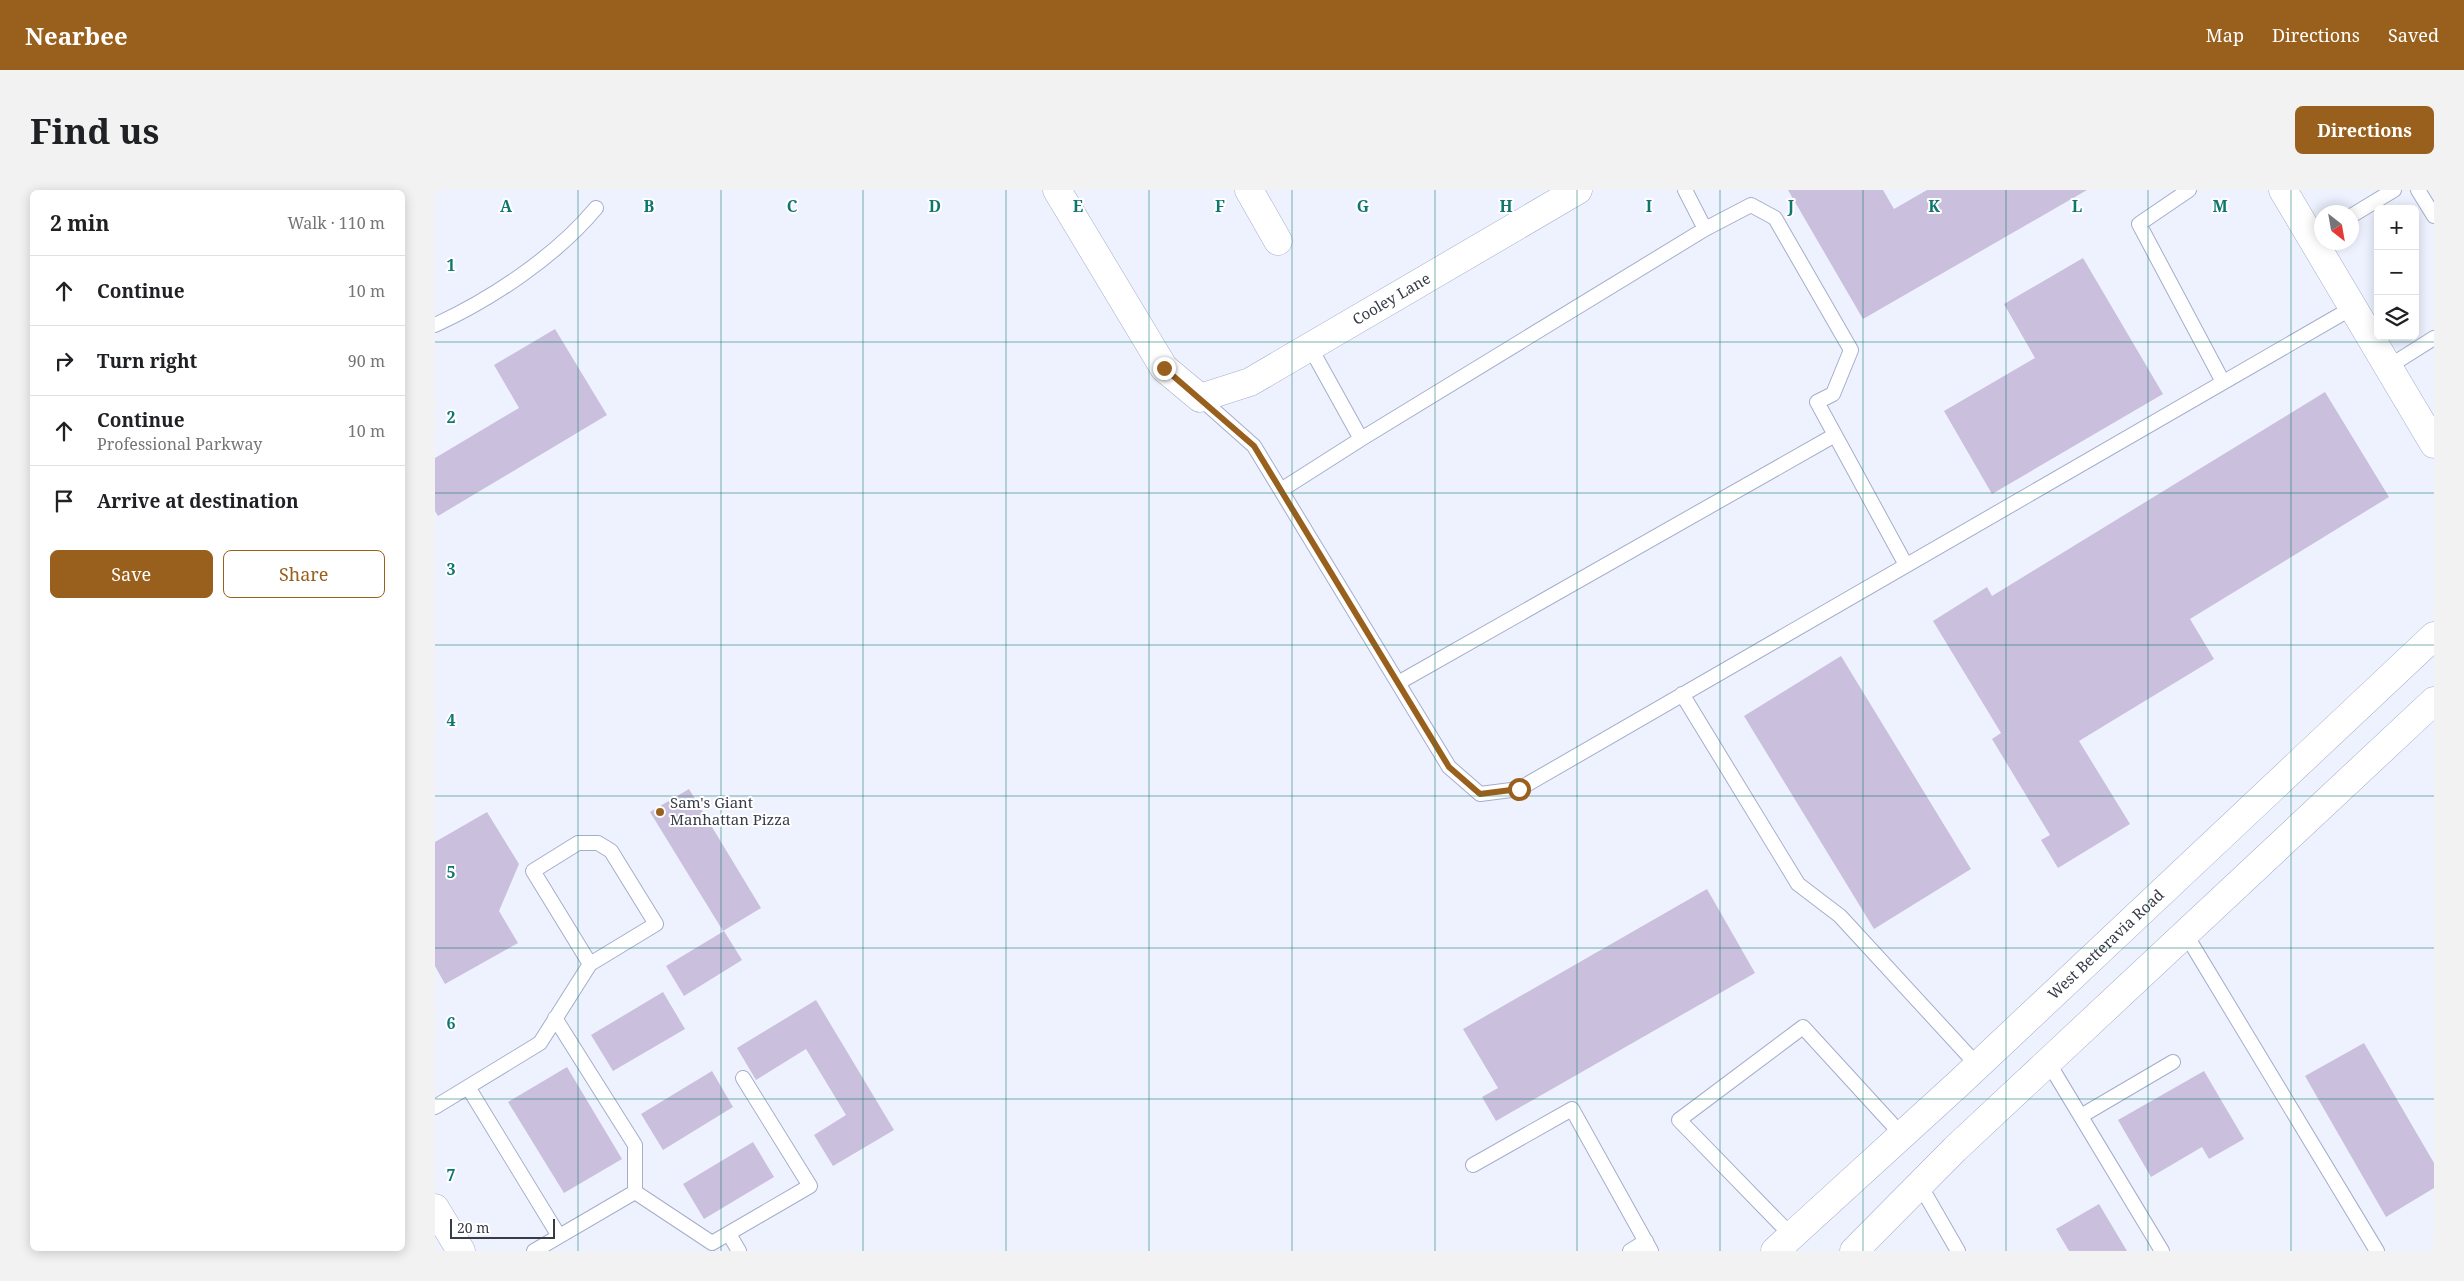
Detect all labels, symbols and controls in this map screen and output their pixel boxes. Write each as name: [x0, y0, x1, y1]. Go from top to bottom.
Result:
text: Nearbee: [25, 19, 128, 52]
text: Map: [2206, 23, 2244, 47]
text: Directions: [2272, 23, 2360, 47]
text: Saved: [2388, 23, 2439, 47]
button: Directions: [2295, 106, 2434, 154]
text: Find us: [30, 107, 159, 154]
text: A: [500, 195, 513, 217]
text: B: [644, 195, 655, 217]
text: C: [787, 195, 798, 217]
text: D: [929, 195, 941, 217]
text: E: [1073, 195, 1083, 217]
text: F: [1215, 195, 1225, 217]
text: G: [1357, 195, 1369, 217]
text: H: [1499, 195, 1513, 217]
text: I: [1646, 195, 1652, 217]
text: J: [1787, 195, 1795, 217]
text: K: [1928, 195, 1940, 217]
text: L: [2072, 195, 2082, 217]
text: M: [2212, 195, 2228, 217]
north arrow: [2314, 205, 2359, 250]
map controls: [2374, 205, 2419, 340]
button: +: [2374, 205, 2419, 250]
text: 2 min: [50, 209, 109, 237]
text: Walk · 110 m: [288, 212, 385, 234]
button: −: [2374, 250, 2419, 295]
text: 1: [446, 254, 456, 276]
street label: Cooley Lane: [1348, 268, 1434, 329]
icon: ahead: [50, 277, 78, 305]
text: Continue: [97, 278, 185, 304]
text: 10 m: [348, 280, 385, 302]
button: layers: [2374, 295, 2419, 340]
icon: right: [50, 347, 78, 375]
text: Turn right: [97, 348, 197, 374]
text: 90 m: [348, 350, 385, 372]
route end: [1153, 357, 1176, 380]
text: 2: [446, 406, 456, 428]
text: Continue: [97, 407, 185, 433]
icon: ahead: [50, 417, 78, 445]
text: 10 m: [348, 420, 385, 442]
text: Professional Parkway: [97, 433, 262, 455]
icon: arrive: [50, 487, 78, 515]
text: Arrive at destination: [97, 488, 299, 514]
button: Save: [50, 550, 213, 598]
button: Share: [223, 550, 385, 598]
text: 3: [446, 558, 456, 580]
text: 4: [446, 709, 456, 731]
route start: [1508, 778, 1531, 801]
place label: Sam's Giant Manhattan Pizza: [670, 792, 790, 829]
marker: Sam's Giant Manhattan Pizza: [654, 806, 666, 818]
text: 5: [446, 861, 456, 883]
street label: West Betteravia Road: [2043, 884, 2168, 1004]
text: 6: [446, 1012, 456, 1034]
text: 7: [446, 1164, 456, 1186]
scale bar: [450, 1216, 555, 1239]
text: 20 m: [457, 1218, 490, 1237]

